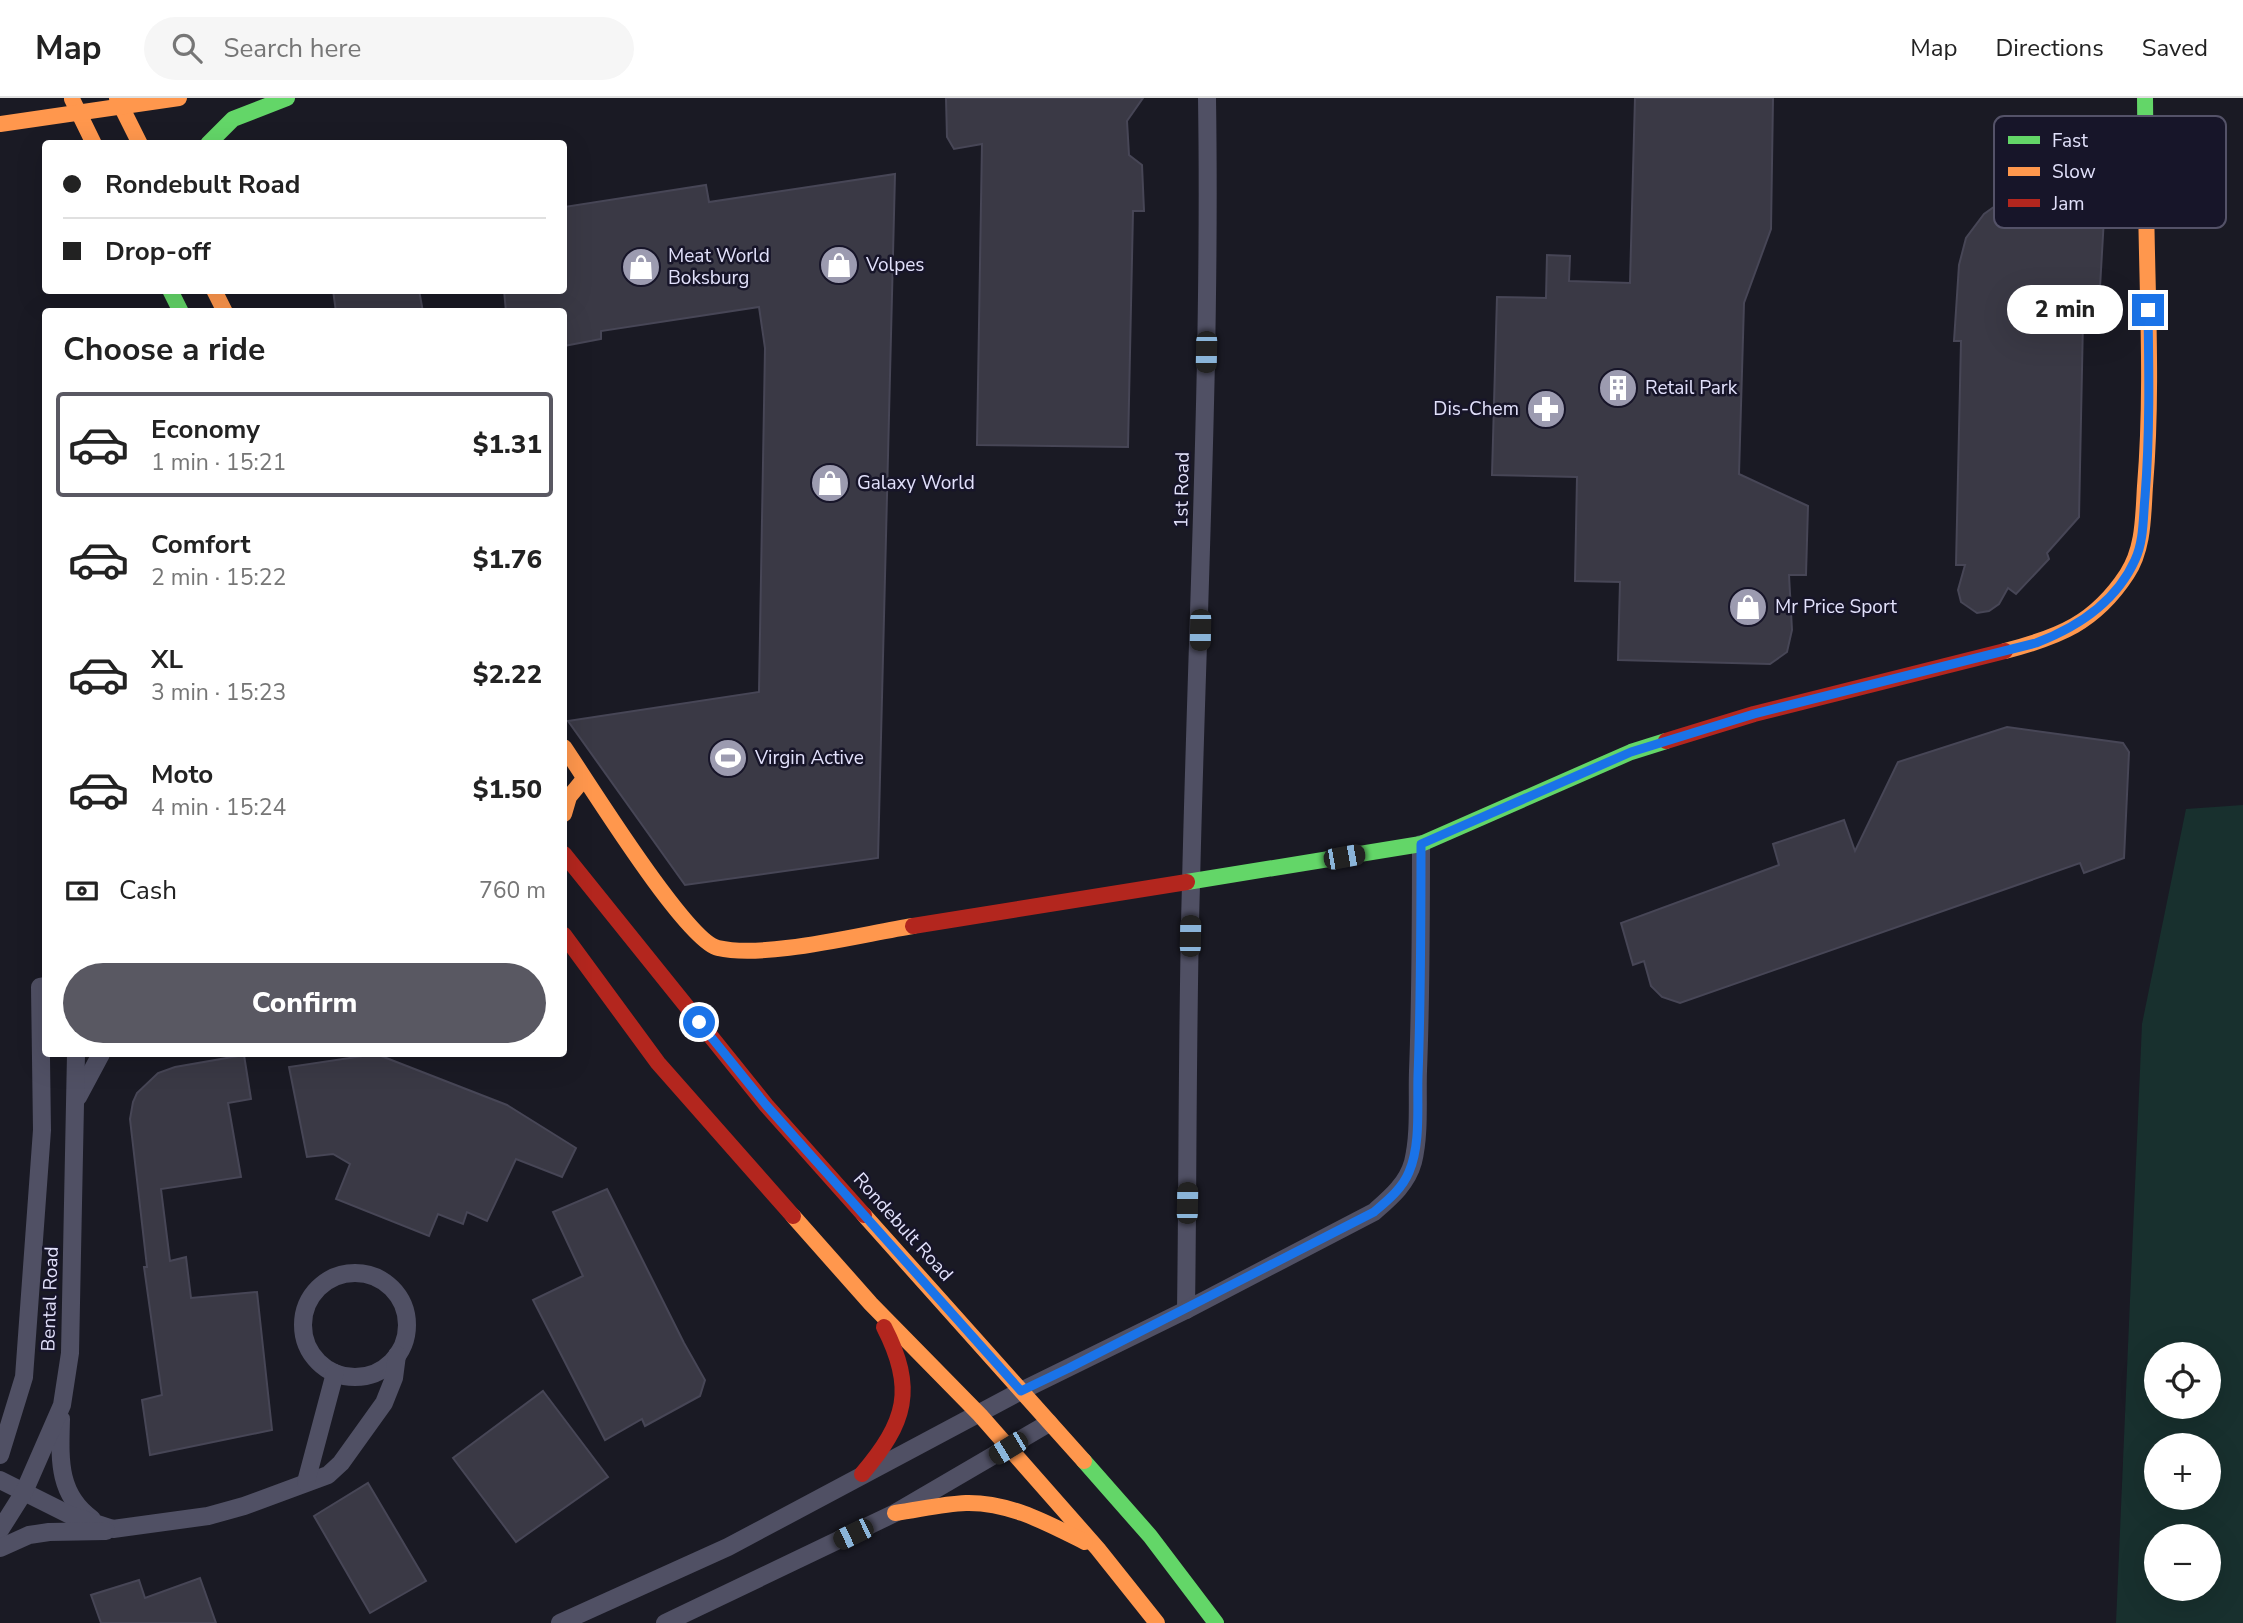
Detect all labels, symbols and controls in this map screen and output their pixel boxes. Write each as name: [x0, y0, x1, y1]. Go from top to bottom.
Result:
search box: [144, 17, 634, 80]
text: Map: [35, 26, 102, 71]
icon: search: [168, 29, 206, 67]
text: Search here: [224, 31, 361, 66]
text: Map: [1910, 32, 1957, 64]
text: Directions: [1995, 32, 2104, 64]
text: Saved: [2142, 32, 2208, 64]
legend: [1994, 116, 2226, 228]
text: Fast: [2052, 128, 2088, 154]
text: Slow: [2052, 159, 2096, 185]
text: Rondebult Road: [105, 167, 300, 202]
text: Jam: [2051, 191, 2085, 217]
text: Drop-off: [105, 234, 211, 269]
place label: Meat World Boksburg: [668, 243, 770, 291]
shop icon: Volpes: [818, 244, 860, 286]
shop icon: Meat World Boksburg: [620, 246, 662, 288]
place label: Volpes: [865, 252, 925, 278]
callout: 2 min: [2008, 286, 2124, 334]
text: 2 min: [2035, 294, 2095, 325]
route end: [2132, 294, 2164, 326]
text: Choose a ride: [63, 328, 265, 371]
car: [1196, 331, 1217, 373]
building icon: Retail Park: [1597, 367, 1639, 409]
place label: Retail Park: [1645, 375, 1738, 401]
pharmacy icon: Dis-Chem: [1525, 388, 1567, 430]
place label: Dis-Chem: [1433, 396, 1519, 422]
text: Economy: [151, 412, 260, 447]
icon: car: [67, 413, 130, 476]
text: $1.31: [473, 427, 542, 462]
text: 1 min · 15:21: [151, 447, 286, 478]
street label: 1st Road: [1168, 452, 1196, 528]
shop icon: Galaxy World: [809, 462, 851, 504]
place label: Galaxy World: [857, 470, 975, 496]
text: Comfort: [151, 527, 251, 562]
icon: car: [67, 528, 130, 591]
text: $1.76: [473, 542, 542, 577]
text: 2 min · 15:22: [151, 562, 286, 593]
shop icon: Mr Price Sport: [1727, 586, 1769, 628]
place label: Mr Price Sport: [1775, 594, 1897, 620]
car: [1190, 609, 1211, 651]
text: XL: [151, 642, 183, 677]
icon: car: [67, 643, 130, 706]
text: $2.22: [473, 657, 542, 692]
text: 3 min · 15:23: [151, 677, 286, 708]
sports icon: Virgin Active: [707, 737, 749, 779]
place label: Virgin Active: [754, 745, 864, 771]
text: Moto: [151, 757, 213, 792]
icon: car: [67, 758, 130, 821]
text: $1.50: [473, 772, 542, 807]
text: 4 min · 15:24: [151, 792, 286, 823]
car: [1322, 843, 1367, 871]
icon: cash: [63, 872, 101, 910]
text: Cash: [119, 873, 177, 908]
text: 760 m: [479, 875, 546, 906]
car: [1180, 915, 1201, 957]
button: Confirm: [63, 963, 546, 1043]
route start: [683, 1006, 715, 1038]
street label: Rondebult Road: [847, 1167, 959, 1287]
car: [1177, 1182, 1198, 1224]
street label: Bental Road: [35, 1246, 65, 1352]
map controls: [2144, 1342, 2221, 1601]
button: locate: [2144, 1342, 2221, 1419]
car: [985, 1428, 1032, 1468]
button: +: [2144, 1433, 2221, 1510]
car: [830, 1515, 877, 1553]
button: −: [2144, 1524, 2221, 1601]

